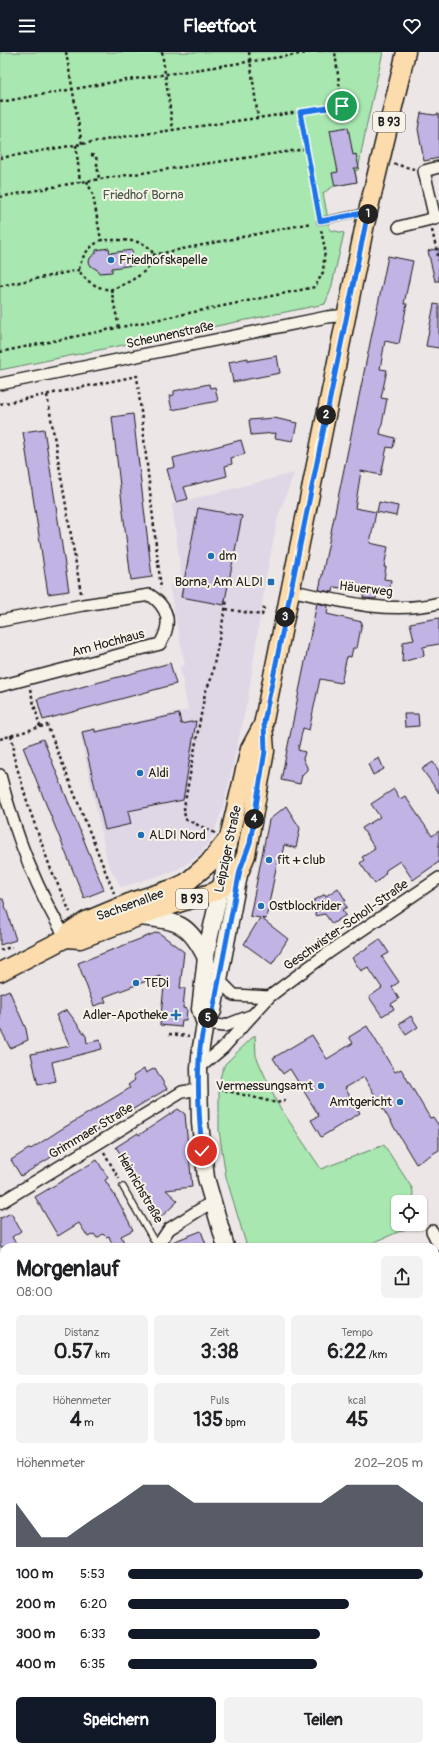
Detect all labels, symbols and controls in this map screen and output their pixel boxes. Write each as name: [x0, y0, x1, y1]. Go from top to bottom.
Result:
icon: menu: [16, 15, 38, 37]
text: Fleetfoot: [183, 15, 256, 38]
icon: heart: [401, 15, 423, 37]
pin: [325, 89, 359, 123]
icon: arrive: [331, 95, 353, 117]
road number: B 93: [373, 112, 405, 132]
park label: Friedhof Borna: [102, 187, 184, 203]
pin: 1: [358, 204, 378, 224]
text: 1: [366, 207, 370, 220]
place label: Friedhofskapelle: [119, 252, 208, 268]
marker: Friedhofskapelle: [106, 255, 116, 265]
street label: Scheunenstraße: [125, 318, 216, 352]
pin: 2: [316, 405, 336, 425]
text: 2: [323, 408, 329, 421]
place label: dm: [219, 548, 237, 564]
marker: dm: [206, 551, 216, 561]
place label: Borna, Am ALDI: [175, 574, 263, 590]
marker: Borna, Am ALDI: [266, 577, 276, 587]
street label: Häuerweg: [338, 578, 394, 600]
pin: 3: [275, 607, 295, 627]
text: 3: [282, 610, 288, 623]
street label: Am Hochhaus: [70, 626, 146, 660]
place label: Aldi: [148, 765, 168, 781]
marker: Aldi: [135, 768, 145, 778]
street label: Leipziger Straße: [211, 803, 245, 894]
pin: 4: [244, 809, 264, 829]
text: 4: [251, 812, 257, 825]
place label: ALDI Nord: [149, 827, 206, 843]
marker: ALDI Nord: [136, 830, 146, 840]
place label: fit + club: [277, 852, 325, 868]
marker: fit + club: [264, 855, 274, 865]
street label: Geschwister-Scholl-Straße: [281, 876, 412, 974]
street label: Sachsenallee: [94, 885, 167, 925]
road number: B 93: [176, 889, 208, 909]
place label: Ostblockrider: [269, 898, 342, 914]
marker: Ostblockrider: [256, 901, 266, 911]
place label: TEDi: [144, 975, 168, 991]
marker: TEDi: [131, 978, 141, 988]
place label: Adler-Apotheke: [82, 1007, 169, 1023]
pin: 5: [198, 1008, 218, 1028]
marker: Adler-Apotheke: [171, 1010, 181, 1020]
text: 5: [205, 1011, 211, 1024]
place label: Vermessungsamt: [216, 1078, 314, 1094]
marker: Vermessungsamt: [316, 1081, 326, 1091]
place label: Amtgericht: [329, 1094, 393, 1110]
marker: Amtgericht: [395, 1097, 405, 1107]
street label: Grimmaer Straße: [46, 1099, 136, 1162]
pin: [185, 1134, 219, 1168]
icon: check: [191, 1140, 213, 1162]
street label: Heinrichstraße: [113, 1150, 167, 1227]
map controls: [391, 1195, 427, 1231]
button: locate: [391, 1195, 427, 1231]
text: Morgenlauf: [16, 1255, 120, 1283]
button: share: [381, 1256, 423, 1298]
text: 08:00: [16, 1284, 53, 1300]
text: Distanz: [64, 1326, 99, 1339]
text: Zeit: [210, 1326, 229, 1339]
text: Tempo: [341, 1326, 373, 1339]
text: 0.57: [54, 1339, 93, 1364]
text: 3:38: [201, 1339, 238, 1364]
text: 6:22: [327, 1339, 366, 1364]
text: km: [93, 1348, 110, 1361]
text: /km: [366, 1348, 387, 1361]
text: Höhenmeter: [53, 1394, 111, 1407]
text: Puls: [210, 1394, 229, 1407]
text: kcal: [348, 1394, 366, 1407]
text: 4: [70, 1407, 82, 1432]
text: 135: [193, 1407, 223, 1432]
text: 45: [346, 1407, 368, 1432]
text: m: [82, 1416, 94, 1429]
text: bpm: [223, 1416, 246, 1429]
text: Höhenmeter: [16, 1455, 85, 1471]
text: 202–205 m: [354, 1455, 423, 1471]
text: 100 m: [16, 1566, 53, 1582]
text: 5:53: [80, 1566, 105, 1582]
text: 200 m: [16, 1596, 55, 1612]
text: 6:20: [80, 1596, 107, 1612]
text: 300 m: [16, 1626, 55, 1642]
text: 6:33: [80, 1626, 106, 1642]
text: 400 m: [16, 1656, 56, 1672]
text: 6:35: [80, 1656, 105, 1672]
button: Speichern: [16, 1697, 216, 1743]
button: Teilen: [224, 1697, 423, 1743]

